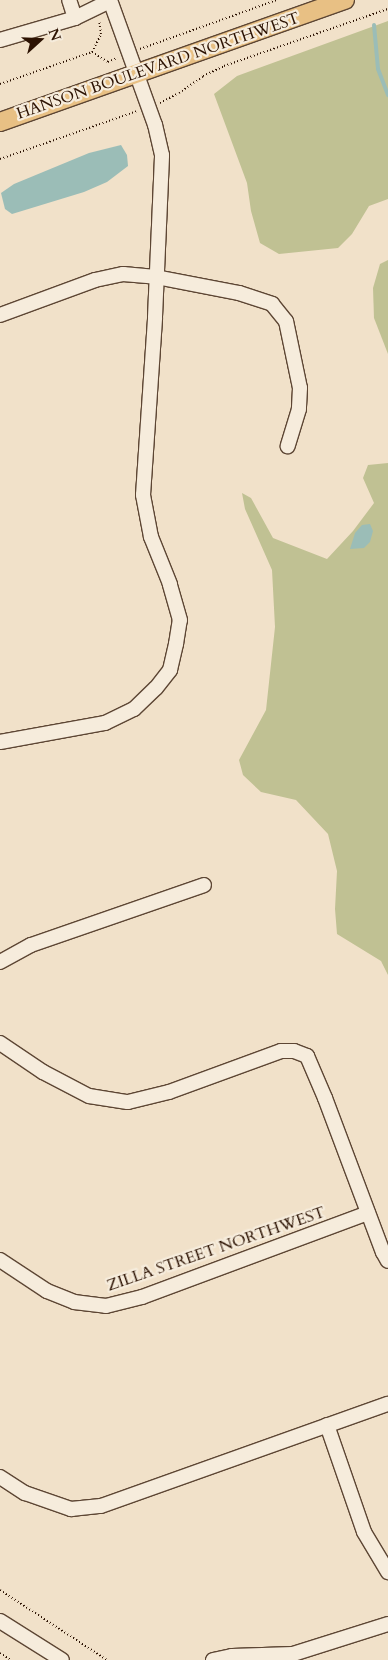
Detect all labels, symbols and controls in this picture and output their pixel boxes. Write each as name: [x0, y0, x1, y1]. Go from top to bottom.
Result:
street label: HANSON BOULEVARD NORTHWEST: [14, 8, 302, 124]
north arrow: [15, 15, 65, 65]
street label: ZILLA STREET NORTHWEST: [104, 1203, 328, 1295]

